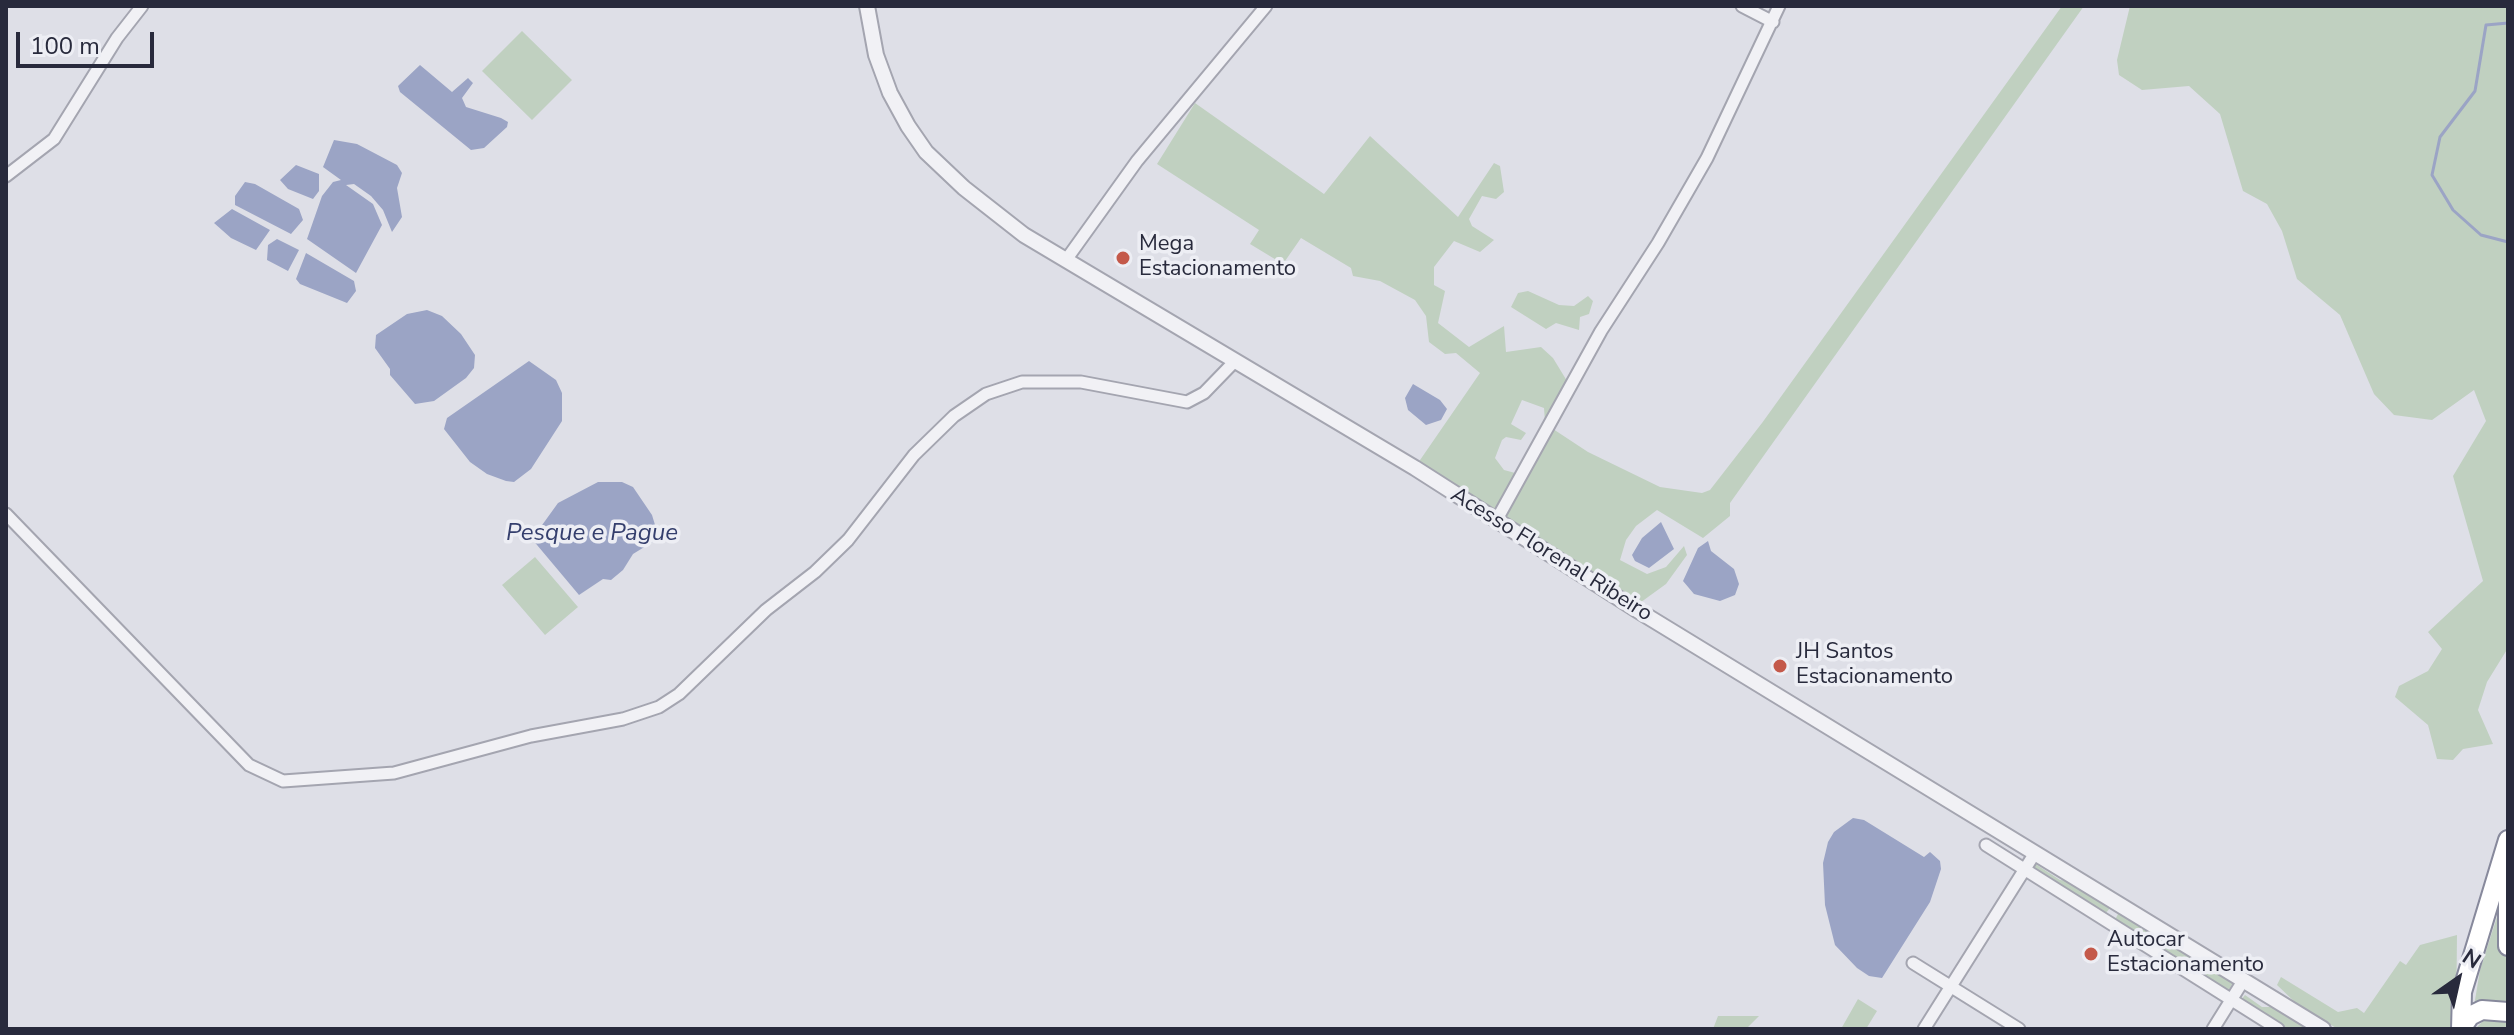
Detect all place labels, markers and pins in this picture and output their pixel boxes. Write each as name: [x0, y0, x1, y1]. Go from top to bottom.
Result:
place label: Mega Estacionamento: [1139, 232, 1296, 284]
marker: Mega Estacionamento: [1114, 249, 1132, 267]
place label: JH Santos Estacionamento: [1796, 640, 1953, 692]
marker: JH Santos Estacionamento: [1771, 657, 1789, 675]
place label: Autocar Estacionamento: [2107, 928, 2264, 980]
marker: Autocar Estacionamento: [2082, 945, 2100, 963]

